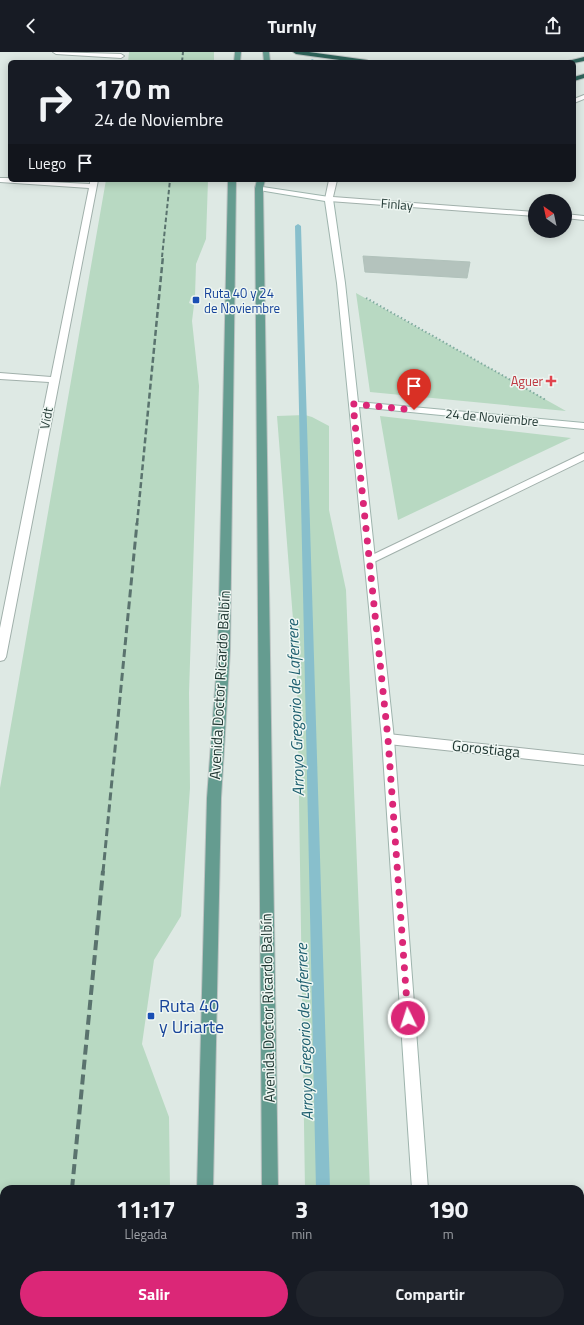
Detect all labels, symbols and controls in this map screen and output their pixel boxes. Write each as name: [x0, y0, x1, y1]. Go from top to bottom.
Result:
text: Turnly: [268, 13, 316, 40]
icon: back: [20, 15, 42, 37]
icon: share: [542, 15, 564, 37]
text: 170 m: [94, 67, 171, 110]
icon: right: [28, 76, 80, 128]
text: 24 de Noviembre: [94, 106, 223, 133]
text: Luego: [28, 152, 66, 175]
icon: arrive: [74, 152, 96, 174]
street label: Finlay: [380, 193, 414, 215]
north arrow: [528, 194, 572, 238]
map controls: [528, 194, 572, 238]
place label: Ruta 40 y 24 de Noviembre: [204, 283, 280, 318]
marker: Ruta 40 y 24 de Noviembre: [191, 295, 201, 305]
pin: [397, 369, 431, 410]
place label: Aguer: [511, 371, 543, 391]
icon: arrive: [403, 375, 425, 397]
marker: Aguer: [546, 376, 556, 386]
street label: 24 de Noviembre: [445, 403, 539, 431]
street label: Vidt: [34, 405, 58, 431]
street label: Avenida Doctor Ricardo Balbín: [203, 590, 236, 780]
water label: Arroyo Gregorio de Laferrere: [280, 618, 310, 797]
street label: Gorostiaga: [451, 733, 522, 764]
street label: Avenida Doctor Ricardo Balbín: [254, 913, 281, 1103]
water label: Arroyo Gregorio de Laferrere: [289, 942, 319, 1121]
place label: Ruta 40 y Uriarte: [159, 992, 224, 1040]
position arrow: [387, 997, 429, 1039]
marker: Ruta 40 y Uriarte: [146, 1011, 156, 1021]
text: 11:17: [116, 1191, 176, 1227]
text: 3: [295, 1191, 309, 1227]
text: 190: [428, 1191, 468, 1227]
text: Llegada: [125, 1224, 167, 1244]
text: min: [291, 1224, 312, 1244]
text: m: [443, 1224, 454, 1244]
button: Salir: [20, 1271, 288, 1317]
button: Compartir: [296, 1271, 564, 1317]

